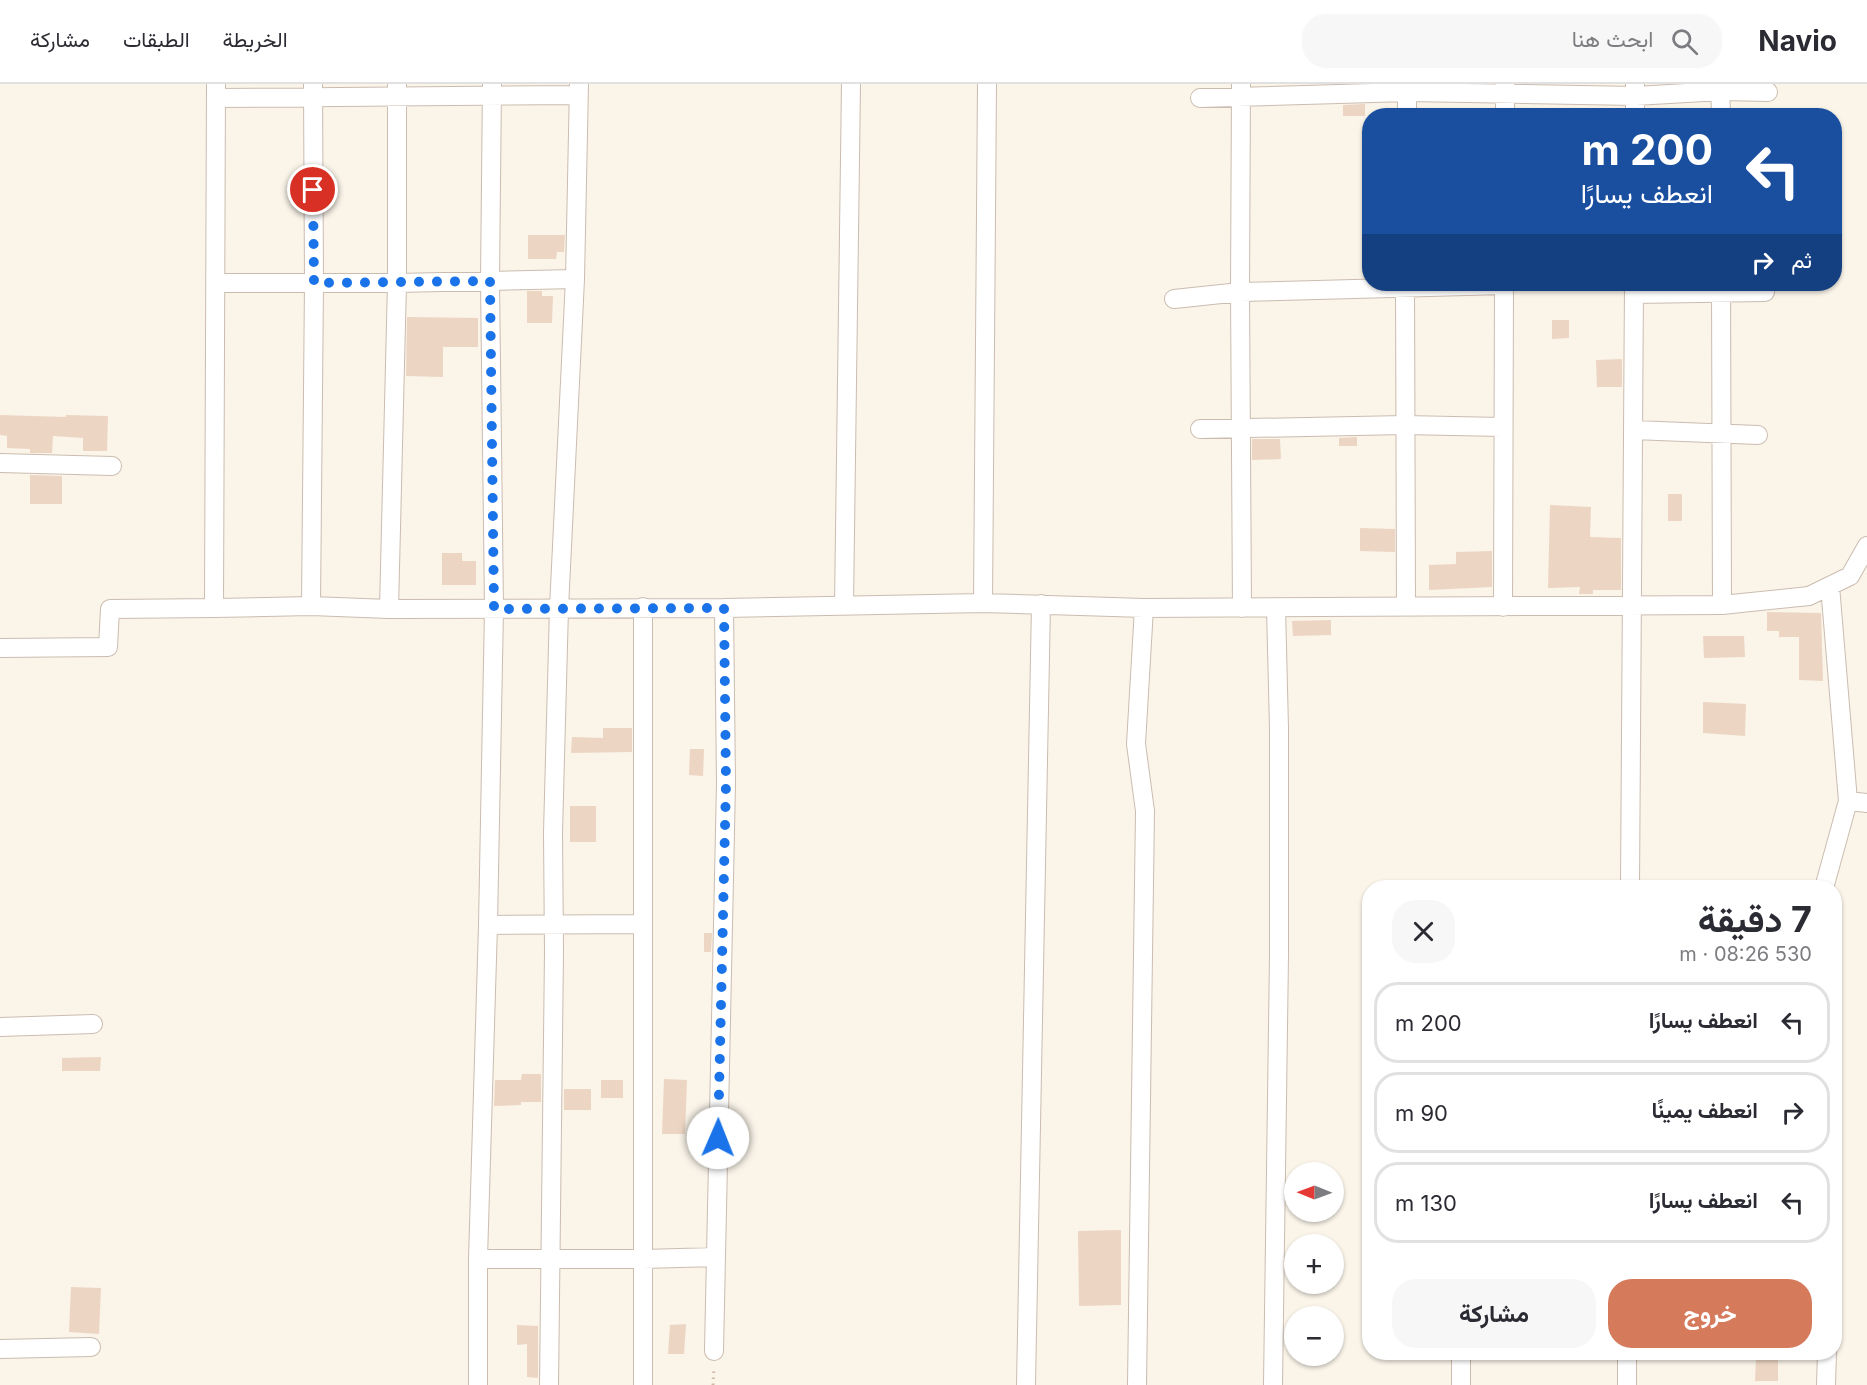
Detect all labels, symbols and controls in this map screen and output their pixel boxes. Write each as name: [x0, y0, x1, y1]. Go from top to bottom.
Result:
search box: [1302, 14, 1722, 68]
text: Navio: [1758, 24, 1837, 58]
icon: search: [1668, 25, 1701, 58]
text: ابحث هنا: [1572, 26, 1653, 52]
text: مشاركة: [30, 27, 90, 52]
text: الطبقات: [123, 27, 190, 52]
text: الخريطة: [223, 27, 288, 52]
text: 200 m: [1582, 124, 1713, 175]
icon: left: [1734, 132, 1812, 210]
pin: [287, 164, 338, 215]
icon: arrive: [296, 173, 329, 206]
text: انعطف يسارًا: [1581, 177, 1713, 210]
icon: right: [1746, 246, 1779, 279]
text: ثم: [1791, 247, 1812, 273]
text: 7 دقيقة: [1698, 897, 1812, 941]
button: close: [1392, 900, 1455, 963]
text: 530 m · 08:26: [1679, 942, 1812, 966]
icon: left: [1776, 1006, 1809, 1039]
text: انعطف يسارًا: [1649, 1007, 1758, 1033]
text: 200 m: [1395, 1010, 1462, 1036]
icon: right: [1776, 1096, 1809, 1129]
text: انعطف يمينًا: [1651, 1097, 1758, 1123]
text: 90 m: [1395, 1100, 1448, 1126]
position arrow: [686, 1106, 750, 1170]
north arrow: [1284, 1162, 1344, 1222]
map controls: [1284, 1162, 1344, 1366]
icon: left: [1776, 1186, 1809, 1219]
text: انعطف يسارًا: [1649, 1187, 1758, 1213]
text: 130 m: [1395, 1190, 1457, 1216]
button: +: [1284, 1234, 1344, 1294]
button: مشاركة: [1392, 1279, 1596, 1348]
button: خروج: [1608, 1279, 1812, 1348]
button: −: [1284, 1306, 1344, 1366]

